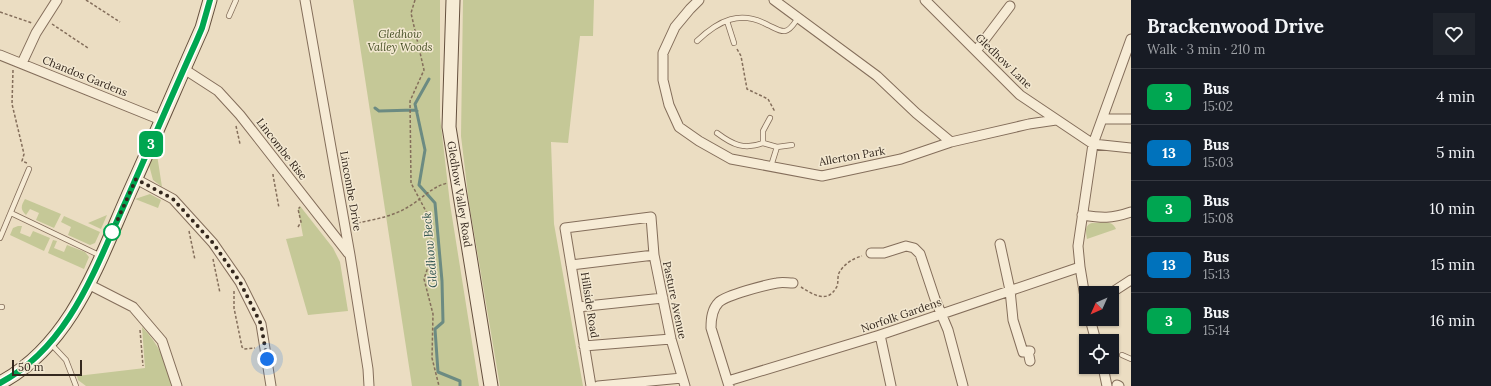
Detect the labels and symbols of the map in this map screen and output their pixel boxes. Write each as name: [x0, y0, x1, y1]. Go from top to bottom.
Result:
park label: Gledhow Valley Woods: [367, 27, 433, 54]
street label: Gledhow Lane: [973, 30, 1035, 92]
street label: Chandos Gardens: [40, 53, 130, 99]
street label: Lincombe Rise: [254, 115, 310, 183]
line badge: 3: [138, 131, 164, 157]
street label: Gledhow Valley Road: [444, 140, 475, 249]
street label: Allerton Park: [817, 143, 886, 169]
street label: Lincombe Drive: [337, 150, 365, 232]
water label: Gledhow Beck: [419, 212, 440, 288]
unlabelled marker: [103, 223, 121, 241]
street label: Pasture Avenue: [660, 260, 690, 340]
street label: Hillside Road: [578, 271, 602, 339]
north arrow: [1079, 286, 1119, 326]
street label: Norfolk Gardens: [859, 295, 943, 335]
your location: [257, 349, 277, 369]
scale bar: [12, 358, 82, 377]

